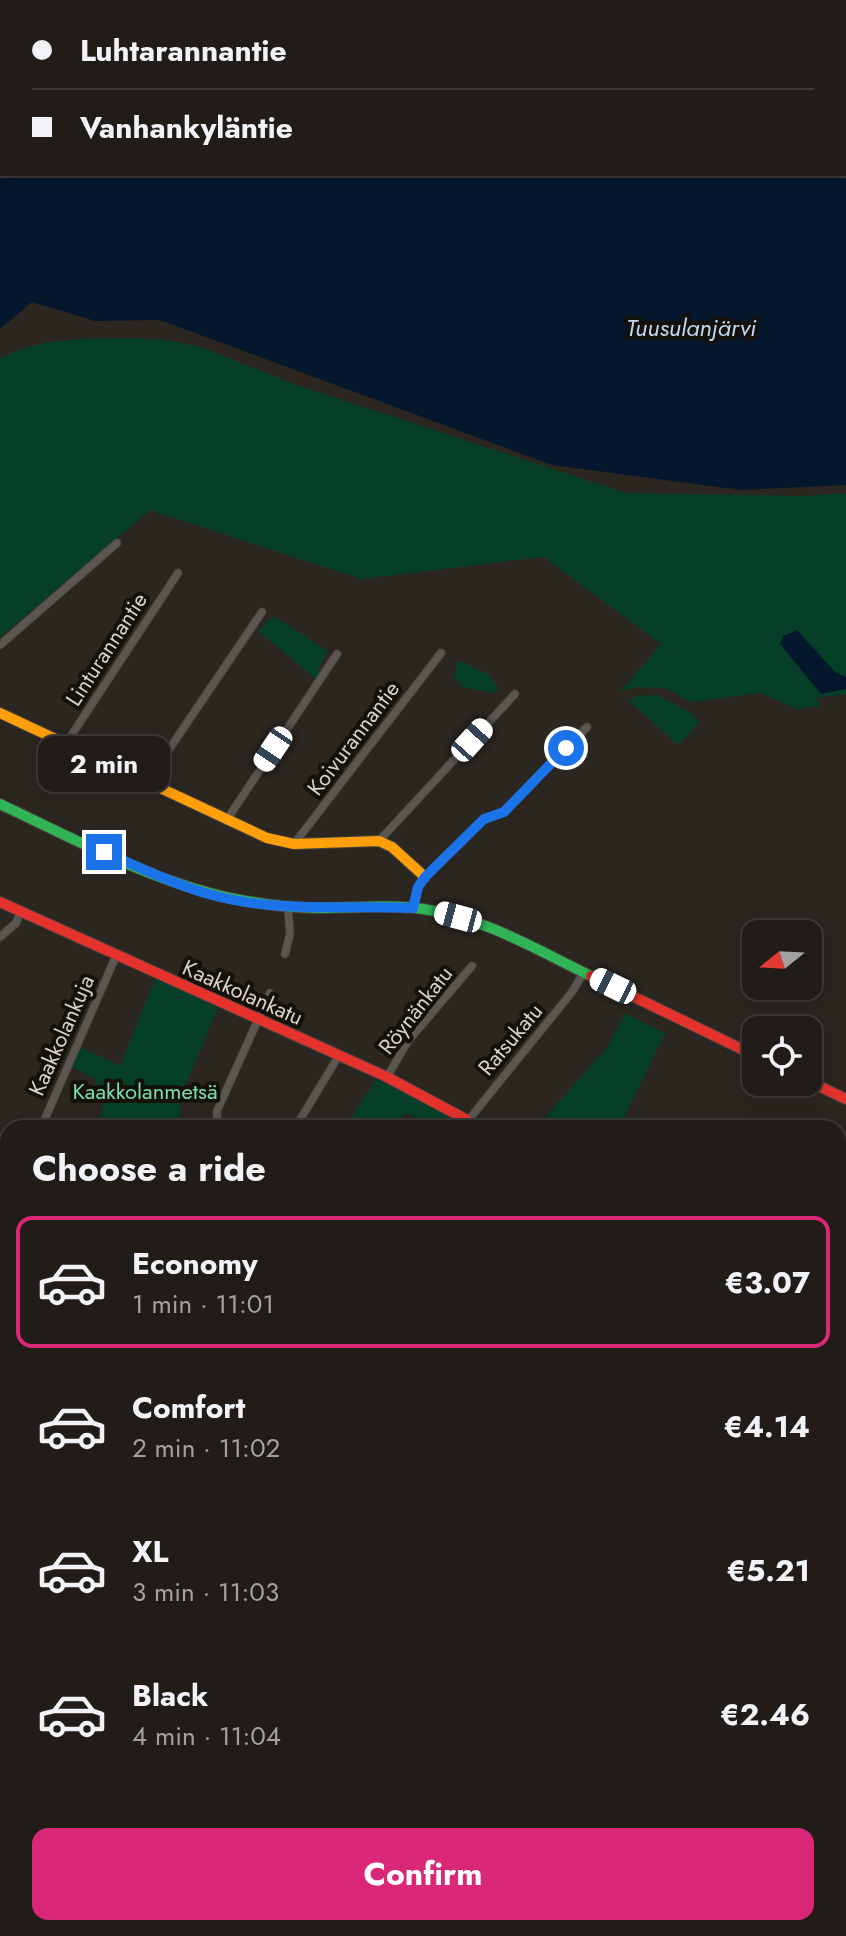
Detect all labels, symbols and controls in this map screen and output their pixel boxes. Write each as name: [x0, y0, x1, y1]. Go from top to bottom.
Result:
text: Luhtarannantie: [80, 29, 287, 72]
text: Vanhankyläntie: [80, 106, 293, 149]
water label: Tuusulanjärvi: [626, 310, 757, 345]
street label: Linturannantie: [57, 586, 155, 712]
street label: Koivurannantie: [299, 674, 407, 802]
car: [447, 714, 497, 766]
car: [250, 722, 296, 776]
route start: [548, 730, 584, 766]
callout: 2 min: [38, 736, 170, 792]
text: 2 min: [70, 745, 138, 783]
route end: [86, 834, 122, 870]
car: [432, 899, 484, 935]
north arrow: [742, 920, 822, 1000]
map controls: [742, 920, 822, 1096]
street label: Kaakkolankatu: [178, 951, 308, 1033]
street label: Röynänkatu: [370, 959, 460, 1061]
car: [586, 965, 640, 1007]
street label: Kaakkolankuja: [20, 970, 102, 1100]
street label: Ratsukatu: [470, 996, 550, 1082]
button: locate: [742, 1016, 822, 1096]
park label: Kaakkolanmetsä: [72, 1075, 218, 1107]
text: Choose a ride: [32, 1142, 266, 1194]
text: Economy: [132, 1242, 258, 1285]
icon: car: [36, 1246, 108, 1318]
text: €3.07: [725, 1261, 810, 1304]
text: 1 min · 11:01: [132, 1285, 274, 1323]
text: Comfort: [132, 1386, 245, 1429]
icon: car: [36, 1390, 108, 1462]
text: €4.14: [724, 1405, 810, 1448]
text: 2 min · 11:02: [132, 1429, 280, 1467]
text: XL: [132, 1530, 168, 1573]
icon: car: [36, 1534, 108, 1606]
text: €5.21: [726, 1549, 810, 1592]
text: 3 min · 11:03: [132, 1573, 279, 1611]
text: Black: [132, 1674, 208, 1717]
icon: car: [36, 1678, 108, 1750]
text: €2.46: [720, 1693, 810, 1736]
text: 4 min · 11:04: [132, 1717, 281, 1755]
button: Confirm: [32, 1828, 814, 1920]

